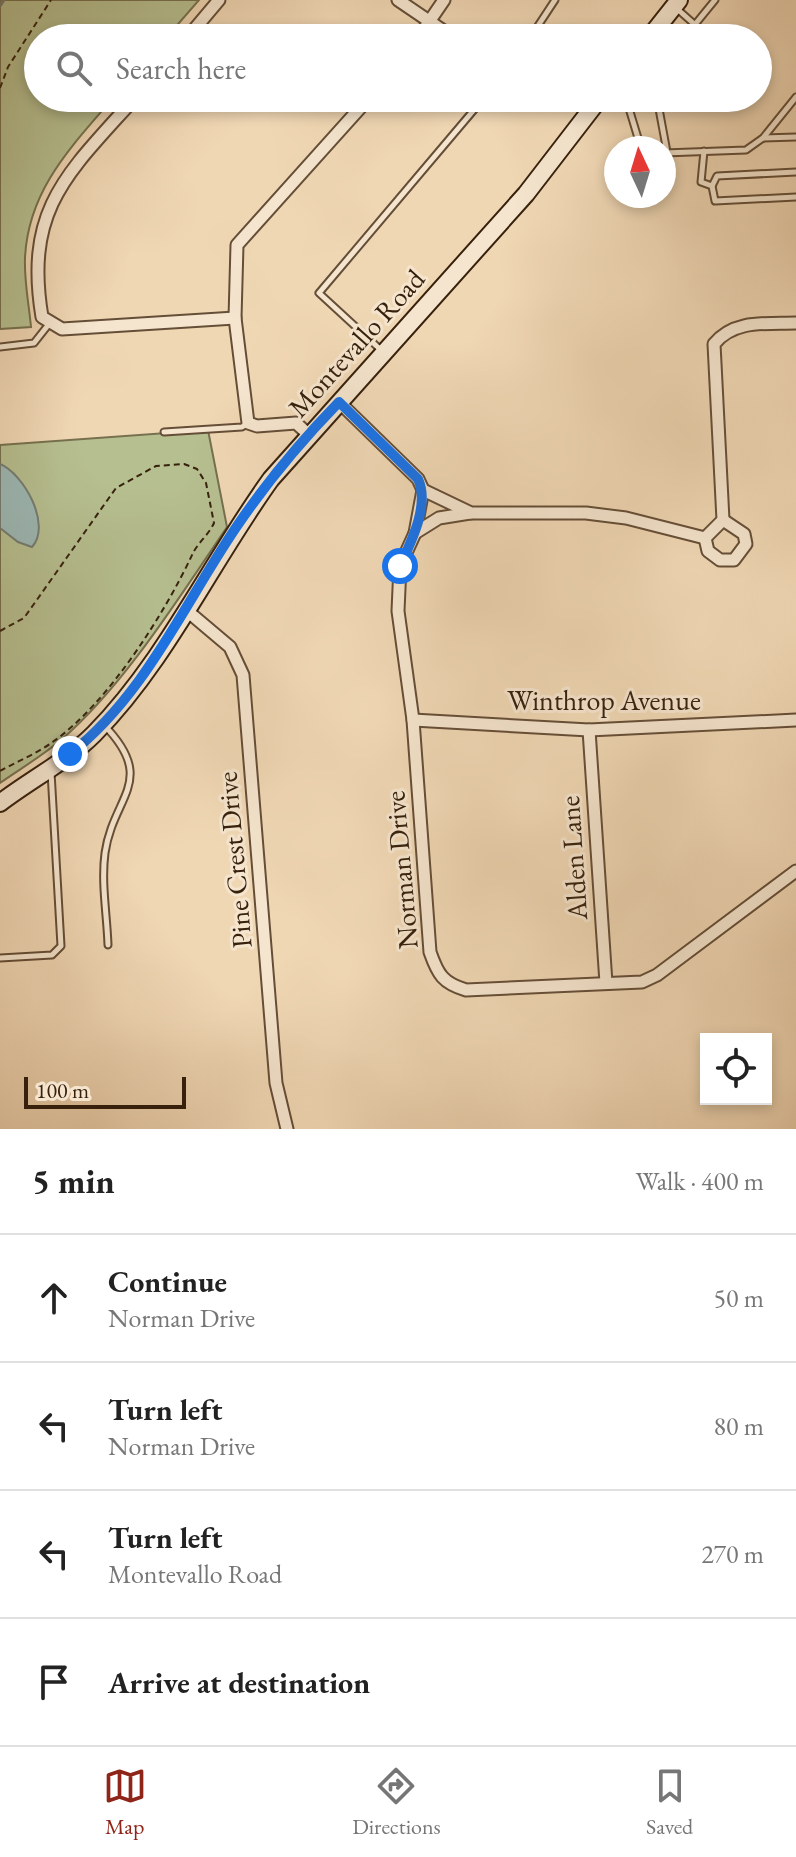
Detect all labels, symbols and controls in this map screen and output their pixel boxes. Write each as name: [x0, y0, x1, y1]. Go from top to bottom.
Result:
search box: [24, 24, 772, 112]
icon: search: [52, 46, 96, 90]
text: Search here: [116, 49, 246, 88]
north arrow: [604, 136, 676, 208]
street label: Montevallo Road: [280, 261, 433, 425]
route start: [382, 548, 418, 584]
street label: Winthrop Avenue: [507, 682, 701, 718]
route end: [52, 736, 88, 772]
street label: Pine Crest Drive: [208, 770, 260, 950]
street label: Norman Drive: [376, 789, 426, 951]
street label: Alden Lane: [551, 794, 595, 922]
map controls: [700, 1033, 772, 1105]
button: locate: [700, 1033, 772, 1105]
scale bar: [24, 1073, 186, 1109]
text: 100 m: [36, 1076, 89, 1105]
text: 5 min: [32, 1159, 115, 1203]
text: Walk · 400 m: [636, 1164, 764, 1198]
text: Continue: [108, 1262, 227, 1301]
icon: ahead: [32, 1276, 76, 1320]
text: 50 m: [714, 1281, 764, 1315]
text: Norman Drive: [108, 1301, 255, 1335]
text: Turn left: [108, 1390, 222, 1429]
icon: left: [32, 1404, 76, 1448]
text: 80 m: [714, 1409, 764, 1443]
text: Norman Drive: [108, 1429, 255, 1463]
text: Turn left: [108, 1518, 222, 1557]
icon: left: [32, 1532, 76, 1576]
text: 270 m: [701, 1537, 764, 1571]
text: Montevallo Road: [108, 1557, 282, 1591]
icon: arrive: [32, 1660, 76, 1704]
text: Arrive at destination: [108, 1663, 370, 1702]
tab: Map: [103, 1764, 147, 1841]
tab: Directions: [352, 1764, 441, 1841]
tab: Saved: [646, 1764, 693, 1841]

